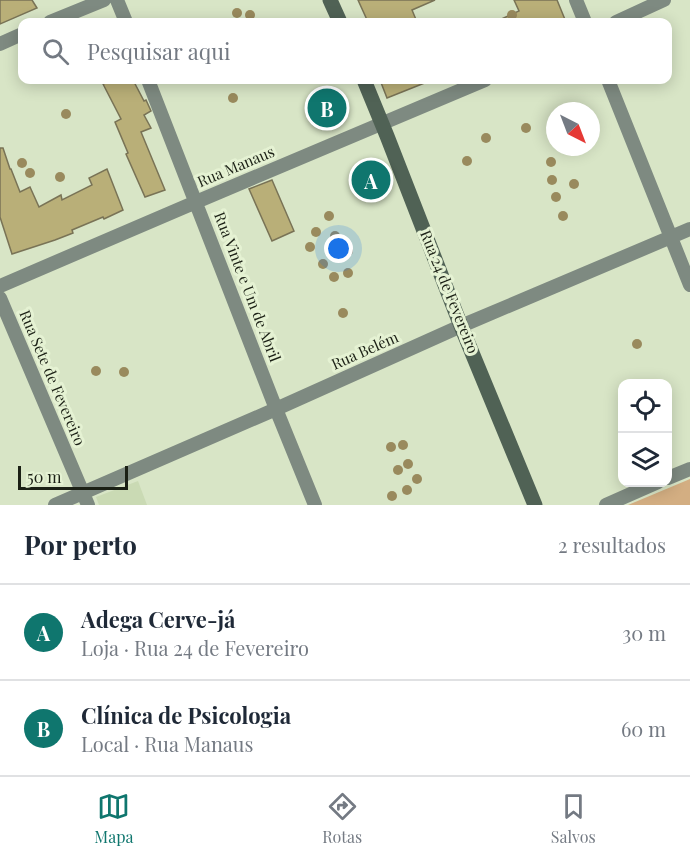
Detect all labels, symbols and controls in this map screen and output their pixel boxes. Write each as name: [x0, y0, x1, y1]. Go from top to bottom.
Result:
search box: [18, 18, 672, 84]
icon: search: [39, 35, 72, 68]
text: Pesquisar aqui: [87, 36, 230, 66]
pin: B: [308, 86, 346, 130]
north arrow: [546, 102, 600, 156]
street label: Rua Manaus: [194, 141, 277, 191]
pin: A: [352, 158, 391, 202]
street label: Rua Vinte e Um de Abril: [210, 209, 286, 365]
street label: Rua 24 de Fevereiro: [416, 227, 484, 356]
your location: [324, 234, 353, 263]
street label: Rua Sete de Fevereiro: [15, 307, 91, 448]
street label: Rua Belém: [328, 326, 402, 374]
map controls: [618, 379, 672, 487]
button: locate: [618, 379, 672, 433]
button: layers: [618, 433, 672, 487]
scale bar: [18, 463, 128, 490]
text: 50 m: [27, 466, 61, 487]
text: Por perto: [24, 527, 137, 562]
text: 2 resultados: [558, 531, 666, 558]
text: Adega Cerve-já: [81, 604, 235, 634]
text: A: [37, 619, 50, 646]
text: 30 m: [622, 619, 666, 646]
text: Loja · Rua 24 de Fevereiro: [81, 634, 309, 661]
text: Clínica de Psicologia: [81, 700, 291, 730]
text: B: [37, 715, 50, 742]
text: 60 m: [621, 715, 666, 742]
text: Local · Rua Manaus: [81, 730, 253, 757]
tab: Mapa: [94, 790, 133, 847]
tab: Rotas: [322, 790, 362, 847]
tab: Salvos: [551, 790, 596, 847]

